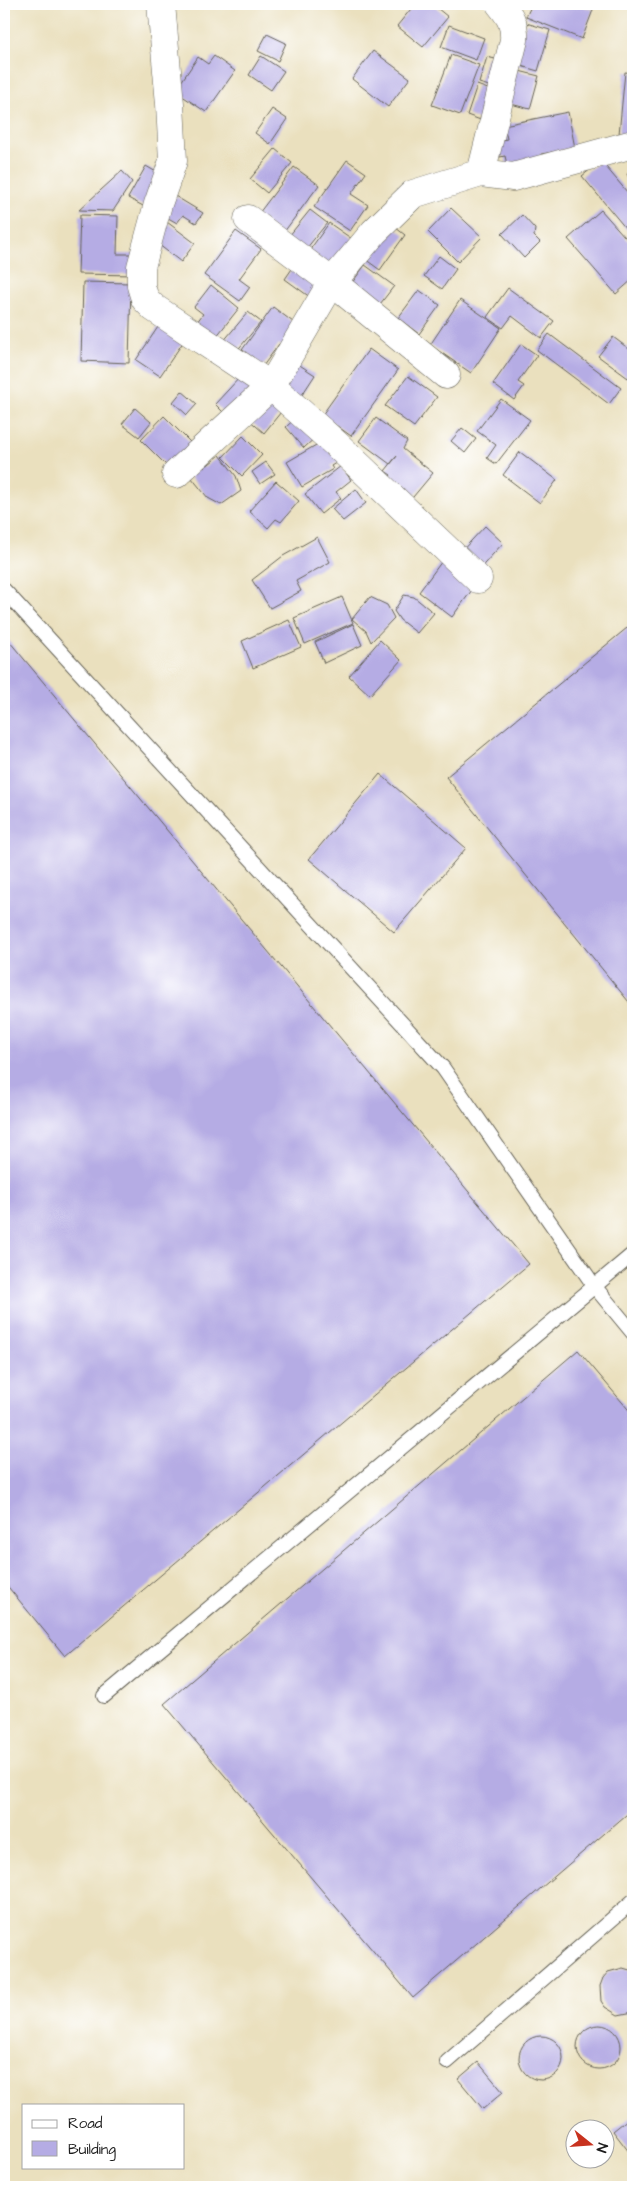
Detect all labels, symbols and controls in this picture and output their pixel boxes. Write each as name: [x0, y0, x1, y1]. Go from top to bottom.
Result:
legend: [22, 2104, 185, 2168]
text: Road: [68, 2113, 103, 2134]
north arrow: [564, 2118, 614, 2168]
text: Building: [68, 2139, 116, 2161]
text: N: [591, 2140, 612, 2155]

